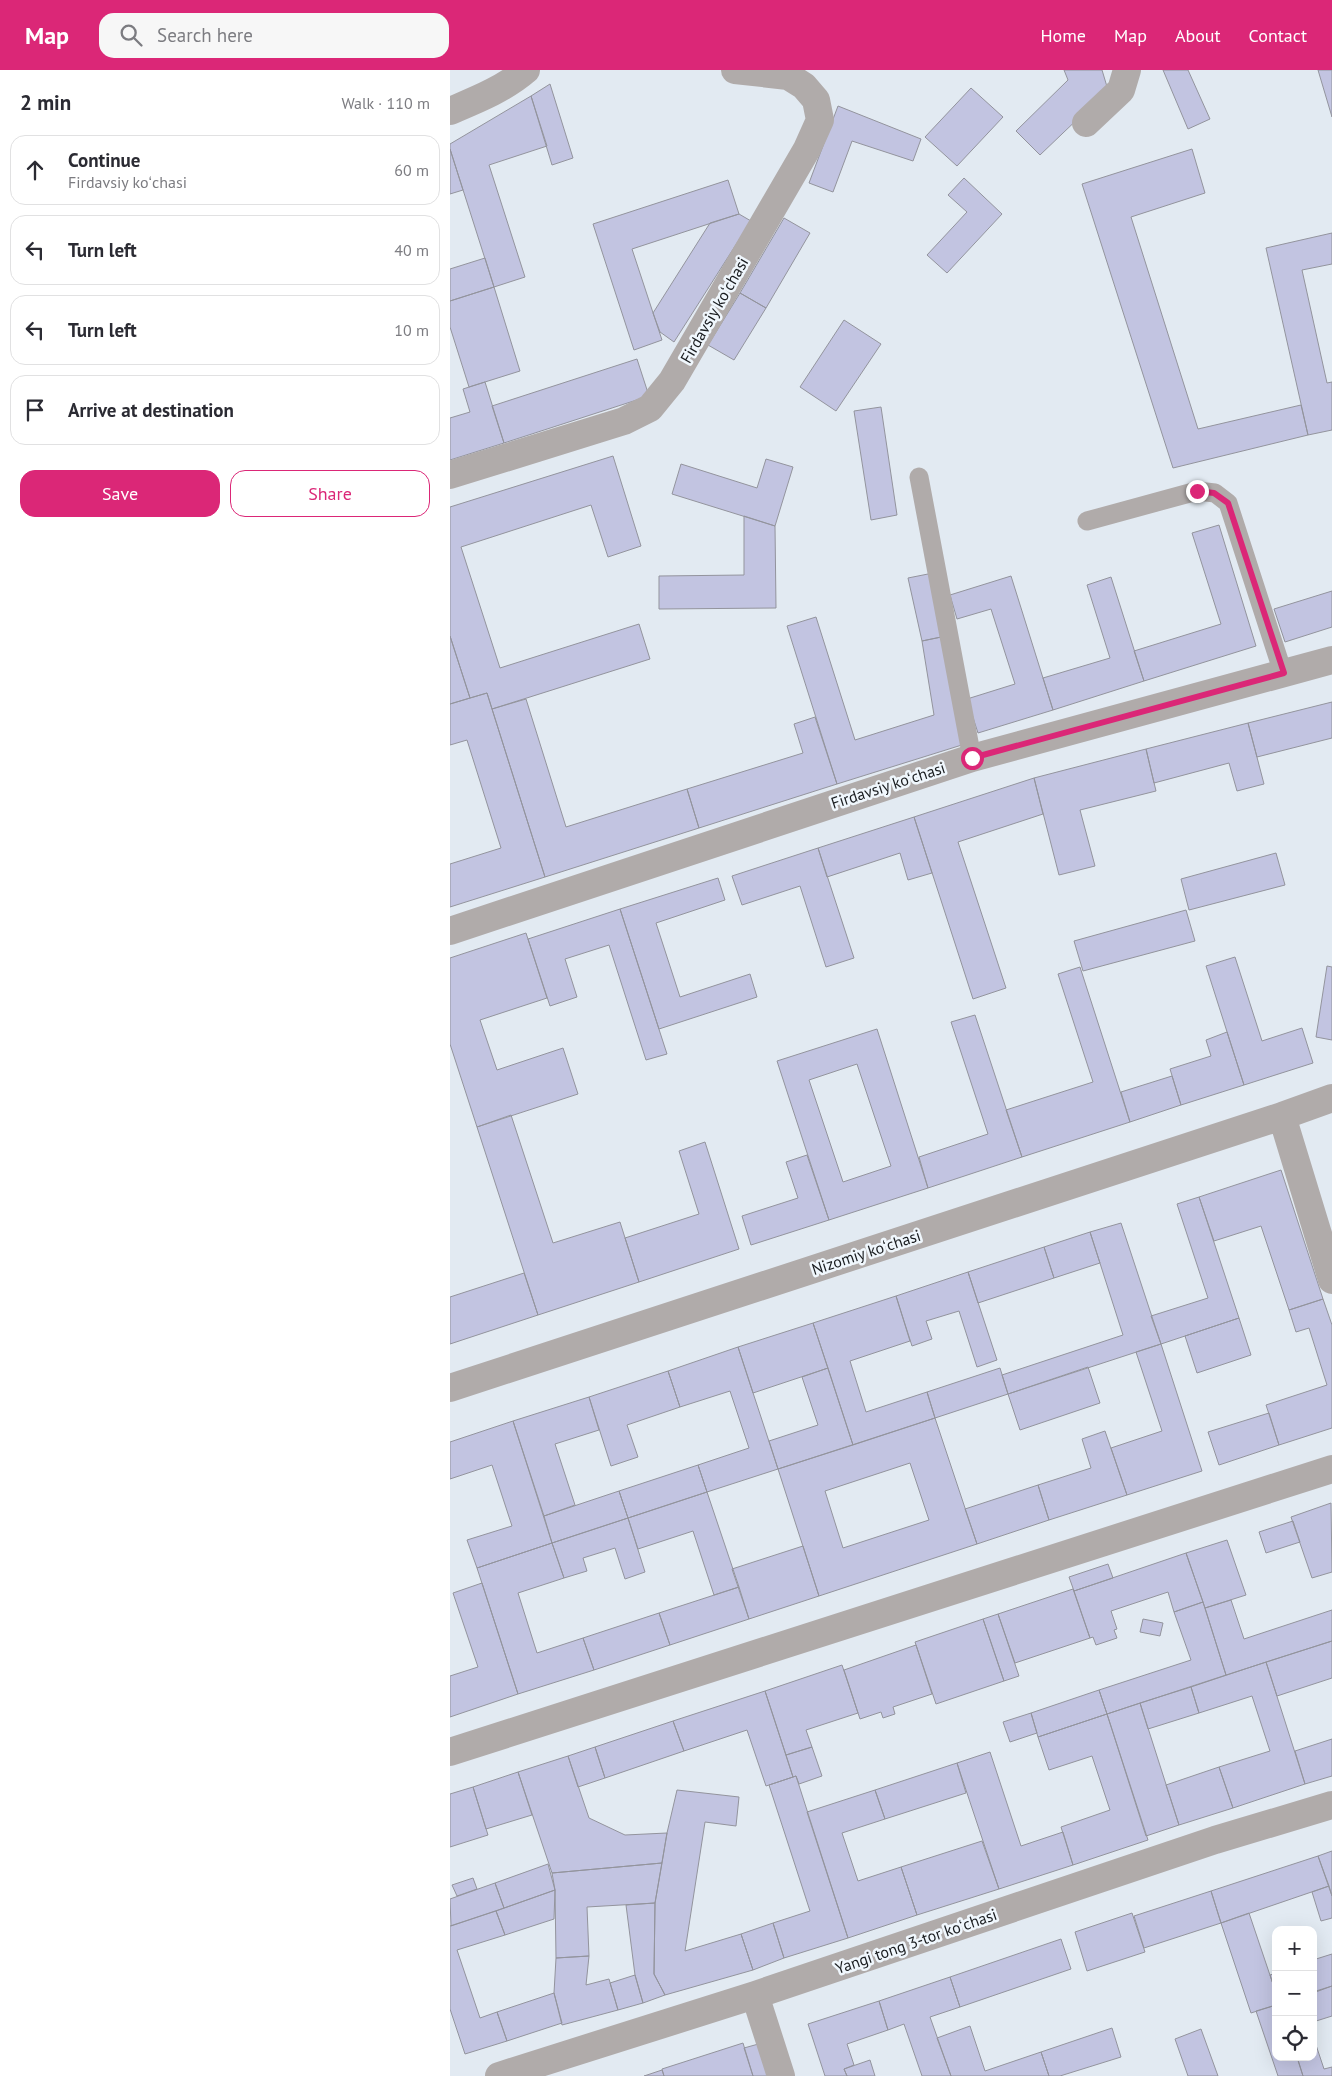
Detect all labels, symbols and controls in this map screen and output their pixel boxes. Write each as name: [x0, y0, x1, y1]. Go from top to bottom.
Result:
search box: [99, 13, 449, 58]
text: Map: [25, 20, 69, 51]
icon: search: [117, 21, 145, 49]
text: Search here: [157, 23, 253, 47]
text: Home: [1040, 24, 1086, 47]
text: Map: [1114, 24, 1147, 47]
text: About: [1175, 24, 1221, 47]
text: Contact: [1249, 24, 1307, 47]
text: 2 min: [20, 89, 71, 116]
text: Walk · 110 m: [341, 93, 430, 113]
text: Continue: [68, 148, 140, 172]
icon: ahead: [21, 156, 49, 184]
text: 60 m: [394, 160, 429, 180]
text: Firdavsiy koʻchasi: [68, 172, 187, 192]
icon: left: [21, 236, 49, 264]
text: Turn left: [68, 238, 137, 262]
text: 40 m: [394, 240, 429, 260]
street label: Firdavsiy koʻchasi: [676, 253, 752, 367]
icon: left: [21, 316, 49, 344]
text: Turn left: [68, 318, 137, 342]
text: 10 m: [394, 320, 429, 340]
icon: arrive: [21, 396, 49, 424]
text: Arrive at destination: [68, 398, 234, 422]
button: Save: [20, 470, 220, 517]
button: Share: [230, 470, 430, 517]
route end: [1186, 480, 1209, 503]
route start: [961, 747, 984, 770]
street label: Firdavsiy koʻchasi: [828, 757, 948, 813]
street label: Nizomiy koʻchasi: [809, 1225, 923, 1279]
street label: Yangi tong 3-tor koʻchasi: [833, 1904, 999, 1978]
map controls: [1272, 1926, 1317, 2061]
button: +: [1272, 1926, 1317, 1971]
button: −: [1272, 1971, 1317, 2016]
button: locate: [1272, 2016, 1317, 2061]

